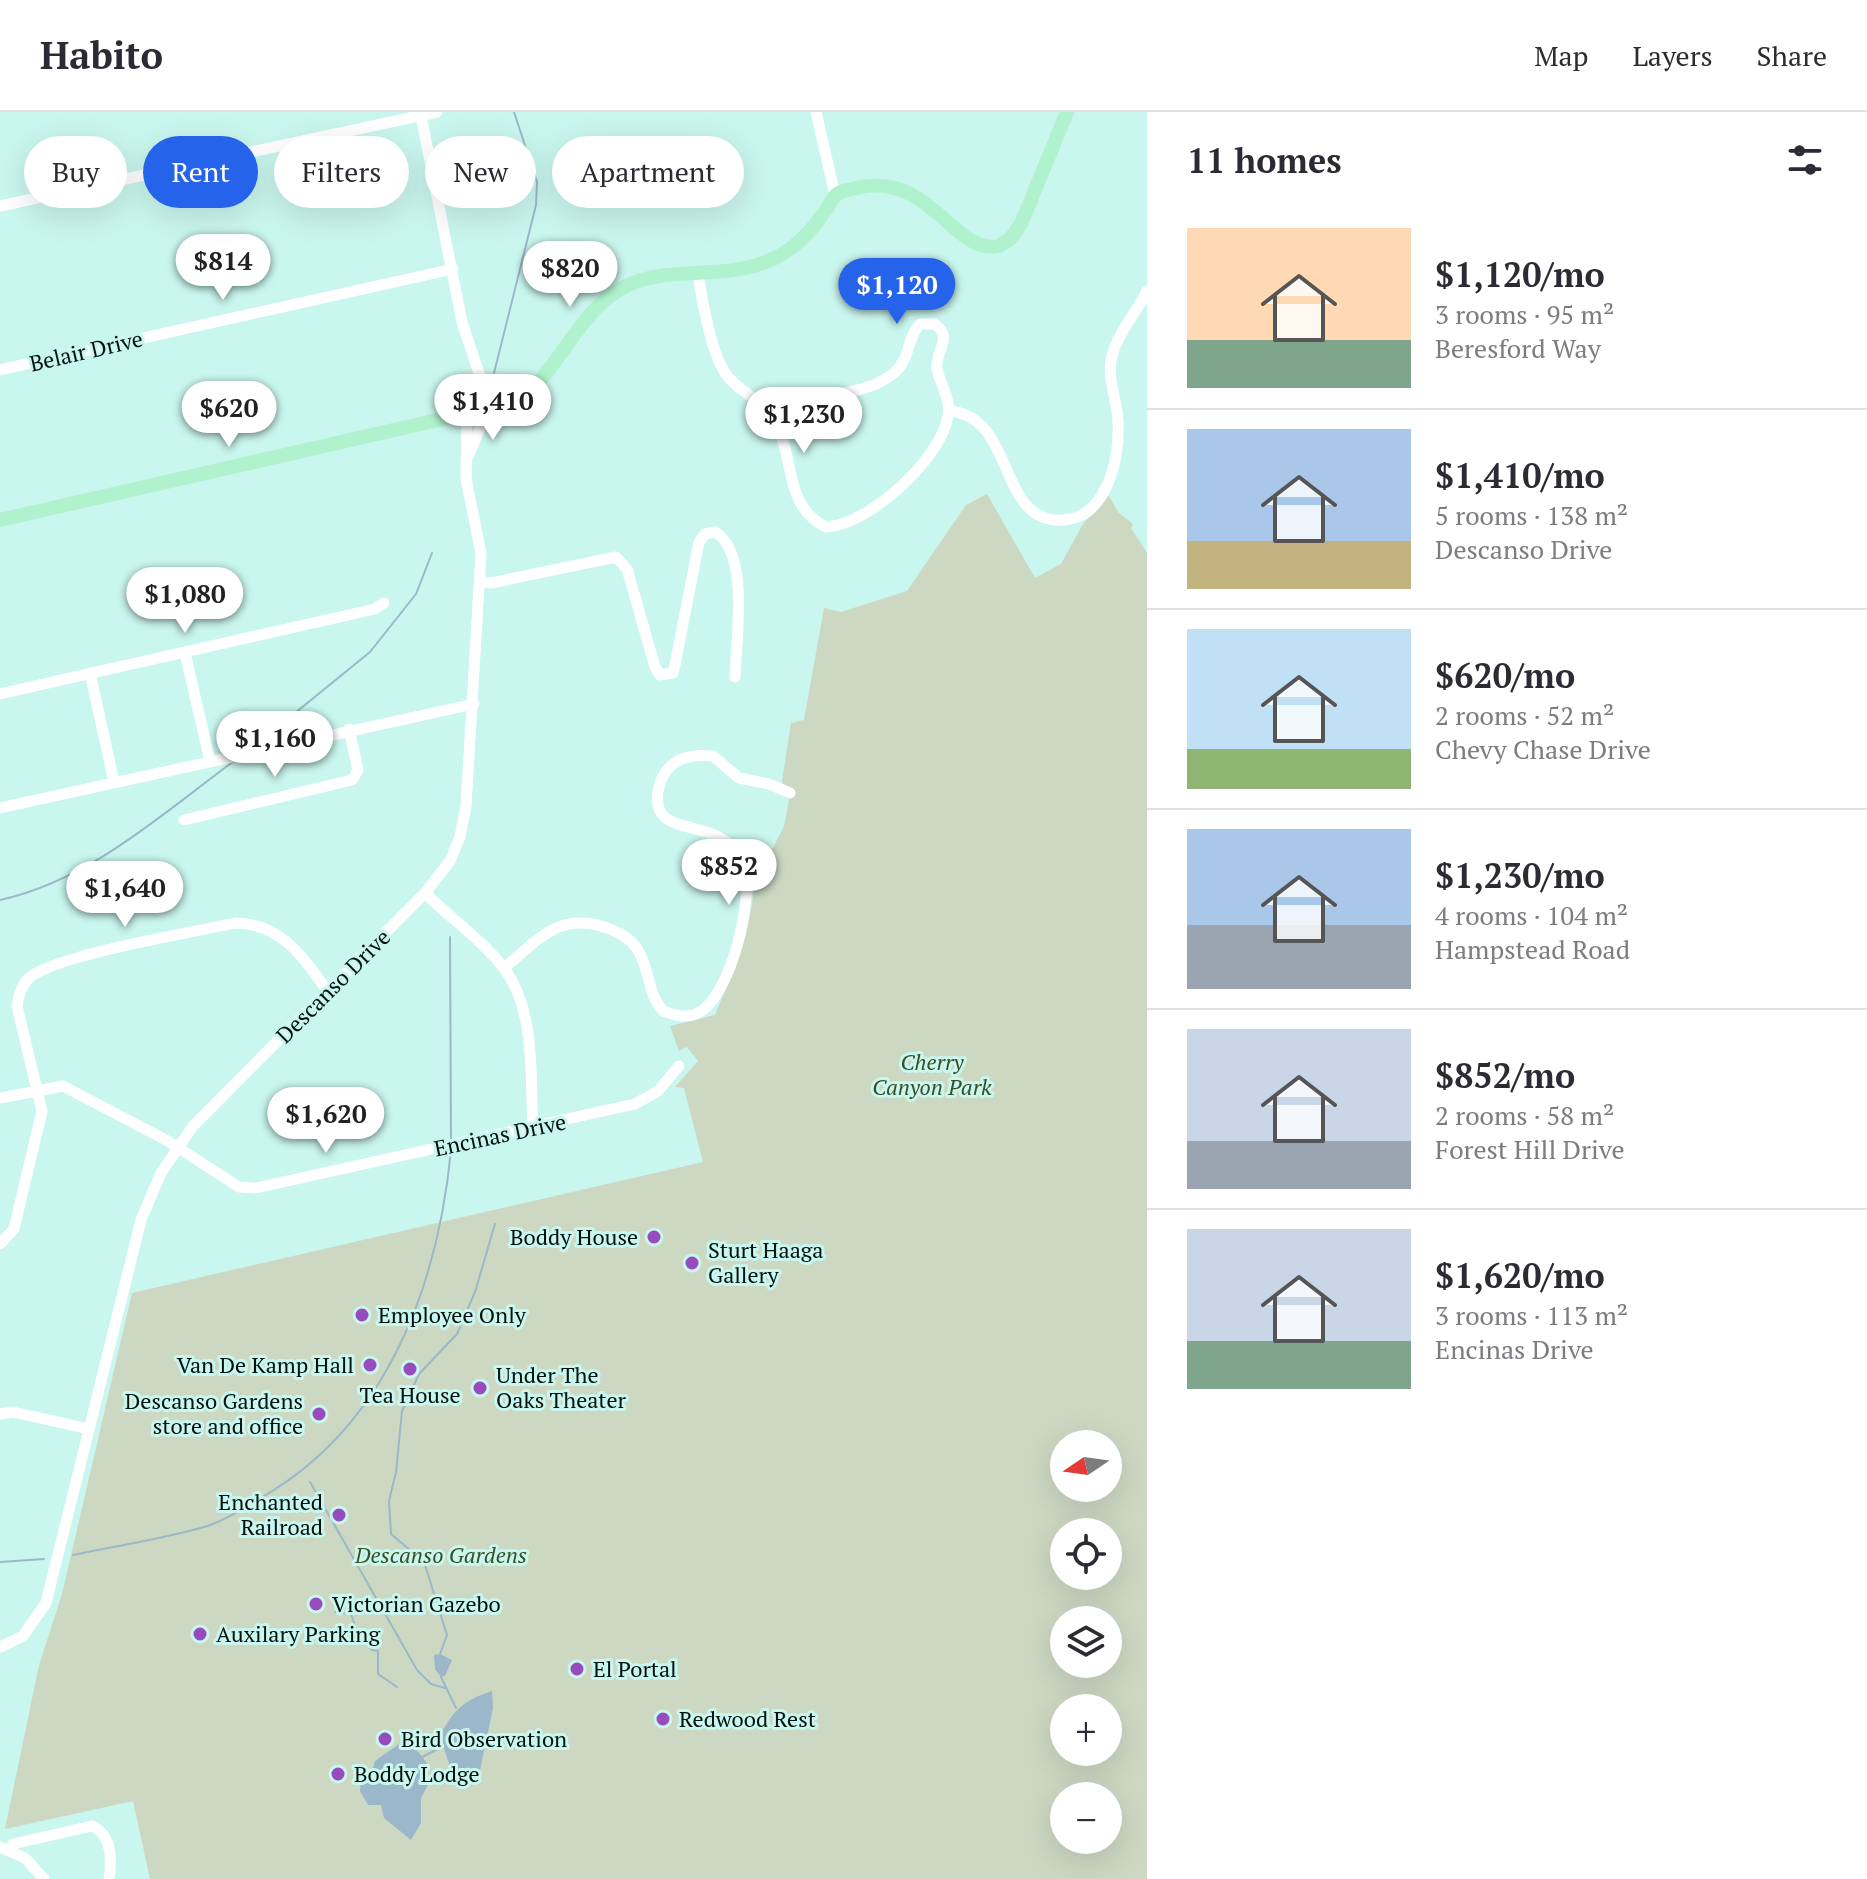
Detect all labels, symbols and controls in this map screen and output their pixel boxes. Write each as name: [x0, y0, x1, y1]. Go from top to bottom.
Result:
text: Habito: [40, 30, 163, 80]
text: Map: [1534, 37, 1588, 74]
text: Layers: [1632, 37, 1713, 74]
text: Share: [1757, 37, 1827, 74]
chip: Buy: [24, 136, 127, 208]
chip: Rent: [143, 136, 258, 208]
chip: Filters: [274, 136, 409, 208]
chip: New: [425, 136, 536, 208]
chip: Apartment: [552, 136, 744, 208]
text: 11 homes: [1187, 138, 1342, 183]
icon: filters: [1783, 138, 1827, 182]
pin: $814: [176, 234, 270, 302]
pin: $820: [523, 241, 617, 309]
text: $814: [194, 243, 252, 277]
text: $820: [541, 250, 599, 284]
text: $1,120/mo: [1435, 252, 1605, 297]
pin: $1,120: [832, 258, 962, 326]
icon: home: [1251, 260, 1347, 356]
text: $1,120: [856, 267, 938, 301]
text: 3 rooms · 95 m²: [1435, 297, 1614, 331]
street label: Belair Drive: [26, 323, 145, 378]
text: Beresford Way: [1435, 331, 1601, 365]
pin: $1,410: [428, 374, 558, 442]
pin: $620: [182, 381, 276, 449]
text: $1,410: [452, 383, 534, 417]
pin: $1,230: [739, 387, 869, 455]
text: $620: [200, 390, 258, 424]
text: $1,230: [763, 396, 845, 430]
text: $1,410/mo: [1435, 453, 1605, 498]
icon: home: [1251, 461, 1347, 557]
text: 5 rooms · 138 m²: [1435, 498, 1628, 532]
text: Descanso Drive: [1435, 532, 1612, 566]
pin: $1,080: [120, 567, 250, 635]
text: $1,080: [144, 576, 226, 610]
text: $620/mo: [1435, 653, 1575, 698]
icon: home: [1251, 661, 1347, 757]
text: 2 rooms · 52 m²: [1435, 698, 1614, 732]
pin: $1,160: [210, 711, 340, 779]
text: $1,160: [234, 720, 316, 754]
text: Chevy Chase Drive: [1435, 732, 1651, 766]
pin: $852: [682, 839, 776, 907]
text: $852: [700, 848, 758, 882]
text: $1,230/mo: [1435, 853, 1605, 898]
pin: $1,640: [60, 861, 190, 929]
icon: home: [1251, 861, 1347, 957]
text: $1,640: [84, 870, 166, 904]
text: 4 rooms · 104 m²: [1435, 898, 1628, 932]
street label: Descanso Drive: [269, 922, 396, 1049]
text: Hampstead Road: [1435, 932, 1630, 966]
park label: Cherry Canyon Park: [872, 1047, 992, 1101]
text: $852/mo: [1435, 1053, 1575, 1098]
icon: home: [1251, 1061, 1347, 1157]
pin: $1,620: [261, 1087, 391, 1155]
text: $1,620: [285, 1096, 367, 1130]
text: 2 rooms · 58 m²: [1435, 1098, 1614, 1132]
street label: Encinas Drive: [431, 1106, 569, 1163]
text: Forest Hill Drive: [1435, 1132, 1625, 1166]
place label: Boddy House: [510, 1222, 638, 1251]
marker: Boddy House: [645, 1228, 663, 1246]
place label: Sturt Haaga Gallery: [708, 1235, 823, 1289]
text: $1,620/mo: [1435, 1253, 1605, 1298]
marker: Sturt Haaga Gallery: [683, 1254, 701, 1272]
icon: home: [1251, 1261, 1347, 1357]
text: 3 rooms · 113 m²: [1435, 1298, 1628, 1332]
place label: Employee Only: [378, 1300, 527, 1329]
marker: Employee Only: [353, 1306, 371, 1324]
text: Encinas Drive: [1435, 1332, 1594, 1366]
place label: Van De Kamp Hall: [177, 1350, 354, 1379]
marker: Van De Kamp Hall: [361, 1356, 379, 1374]
marker: Tea House: [401, 1360, 419, 1378]
place label: Under The Oaks Theater: [496, 1360, 627, 1414]
marker: Under The Oaks Theater: [471, 1379, 489, 1397]
place label: Tea House: [359, 1380, 461, 1409]
place label: Descanso Gardens store and office: [125, 1386, 303, 1440]
marker: Descanso Gardens store and office: [310, 1405, 328, 1423]
north arrow: [1050, 1430, 1122, 1502]
map controls: [1050, 1430, 1122, 1854]
place label: Enchanted Railroad: [218, 1487, 323, 1541]
marker: Enchanted Railroad: [330, 1506, 348, 1524]
button: locate: [1050, 1518, 1122, 1590]
park label: Descanso Gardens: [354, 1540, 527, 1569]
place label: Victorian Gazebo: [332, 1589, 501, 1618]
marker: Victorian Gazebo: [307, 1595, 325, 1613]
button: layers: [1050, 1606, 1122, 1678]
place label: Auxilary Parking: [216, 1619, 380, 1648]
marker: Auxilary Parking: [191, 1625, 209, 1643]
place label: El Portal: [593, 1654, 677, 1683]
marker: El Portal: [568, 1660, 586, 1678]
button: +: [1050, 1694, 1122, 1766]
place label: Redwood Rest: [679, 1704, 816, 1733]
marker: Redwood Rest: [654, 1710, 672, 1728]
place label: Bird Observation: [401, 1724, 567, 1753]
marker: Bird Observation: [376, 1730, 394, 1748]
place label: Boddy Lodge: [354, 1759, 480, 1788]
marker: Boddy Lodge: [329, 1765, 347, 1783]
button: −: [1050, 1782, 1122, 1854]

